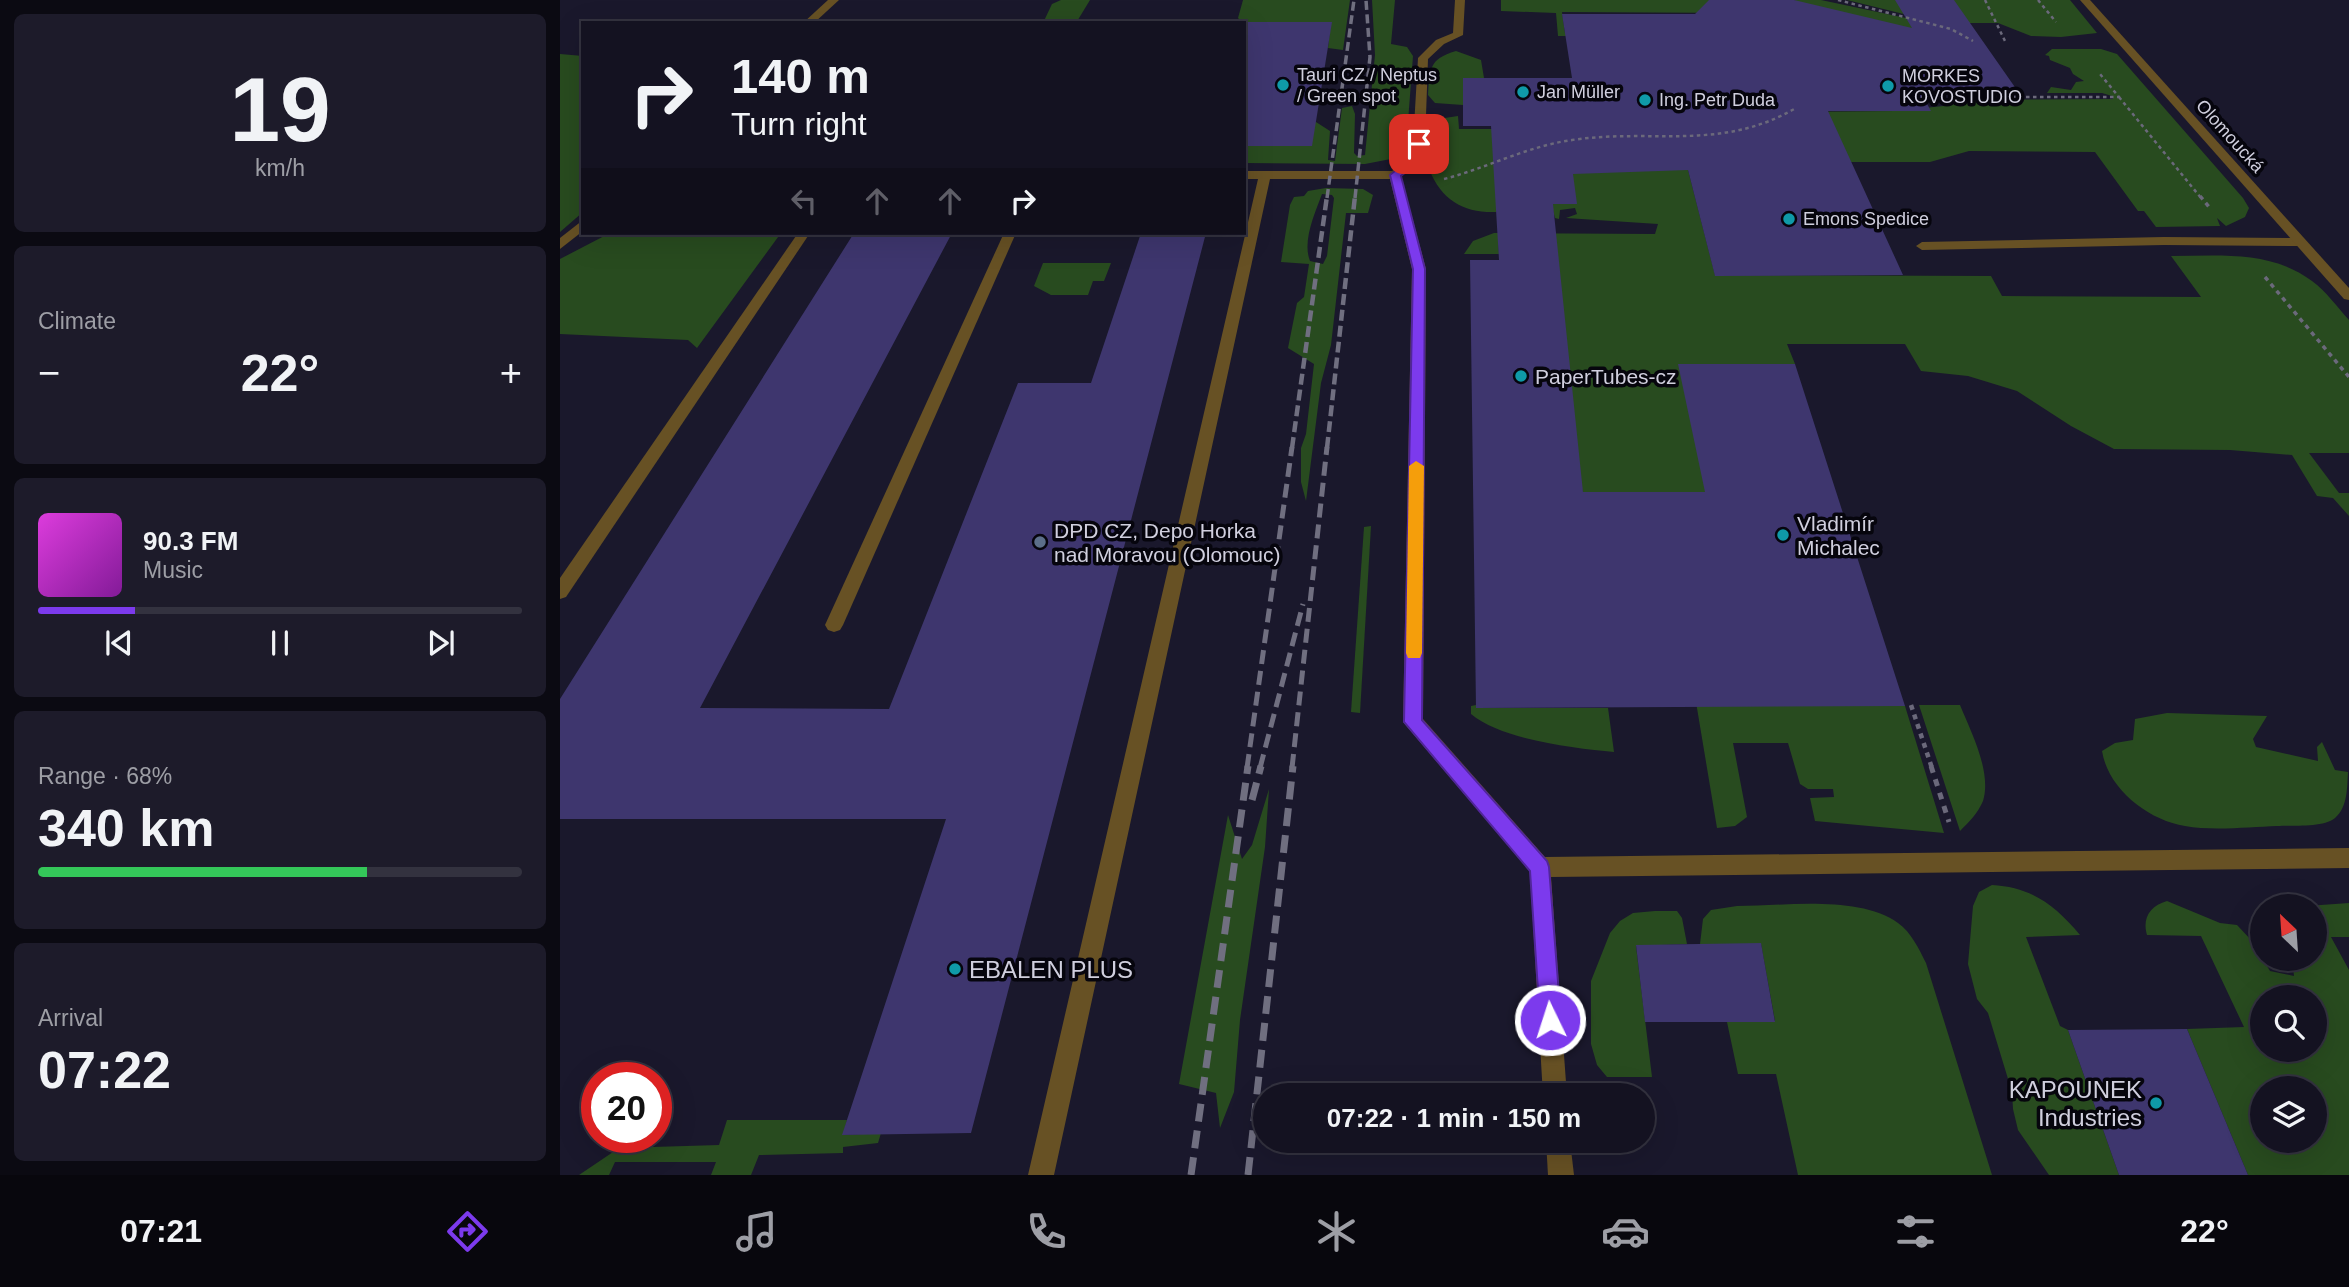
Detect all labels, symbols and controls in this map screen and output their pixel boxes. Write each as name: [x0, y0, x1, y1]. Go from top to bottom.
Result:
icon: right: [616, 49, 707, 140]
text: 140 m: [731, 49, 870, 103]
text: 19: [229, 59, 331, 160]
place label: Tauri CZ / Neptus / Green spot: [1297, 65, 1437, 106]
place label: MORKES KOVOSTUDIO: [1902, 66, 2022, 107]
marker: Tauri CZ / Neptus / Green spot: [1275, 77, 1291, 93]
marker: MORKES KOVOSTUDIO: [1880, 78, 1896, 94]
place label: Jan Müller: [1537, 82, 1620, 102]
marker: Jan Müller: [1515, 84, 1531, 100]
place label: Ing. Petr Duda: [1659, 90, 1776, 110]
marker: Ing. Petr Duda: [1637, 92, 1653, 108]
street label: Olomoucká: [2192, 95, 2269, 177]
text: Turn right: [731, 106, 867, 142]
pin: [1389, 114, 1449, 174]
icon: arrive: [1400, 125, 1438, 163]
text: km/h: [255, 155, 305, 181]
icon: left: [785, 182, 823, 220]
icon: ahead: [858, 182, 896, 220]
icon: ahead: [931, 182, 969, 220]
icon: right: [1004, 182, 1042, 220]
place label: Emons Spedice: [1803, 209, 1929, 229]
marker: Emons Spedice: [1781, 211, 1797, 227]
text: Climate: [38, 308, 116, 334]
text: 22°: [241, 344, 319, 402]
text: −: [38, 352, 60, 394]
text: +: [500, 352, 522, 394]
place label: PaperTubes-cz: [1535, 365, 1677, 388]
marker: PaperTubes-cz: [1513, 368, 1529, 384]
place label: Vladimír Michalec: [1797, 512, 1880, 559]
place label: DPD CZ, Depo Horka nad Moravou (Olomouc): [1054, 519, 1280, 566]
text: 90.3 FM: [143, 526, 238, 556]
marker: Vladimír Michalec: [1775, 527, 1791, 543]
marker: DPD CZ, Depo Horka nad Moravou (Olomouc): [1032, 534, 1048, 550]
text: Music: [143, 557, 203, 583]
icon: previous: [100, 624, 138, 662]
icon: pause: [261, 624, 299, 662]
icon: next: [422, 624, 460, 662]
text: Range · 68%: [38, 763, 172, 789]
text: 340 km: [38, 799, 214, 857]
north arrow: [2250, 894, 2328, 971]
map controls: [2250, 894, 2327, 1153]
place label: EBALEN PLUS: [969, 956, 1133, 983]
marker: EBALEN PLUS: [947, 961, 963, 977]
position arrow: [1513, 983, 1587, 1057]
button: search: [2250, 985, 2327, 1062]
text: Arrival: [38, 1005, 103, 1031]
text: 07:22: [38, 1041, 171, 1099]
speed limit sign: 20: [581, 1062, 672, 1153]
place label: KAPOUNEK Industries: [2009, 1076, 2142, 1131]
button: layers: [2250, 1076, 2327, 1153]
marker: KAPOUNEK Industries: [2148, 1095, 2164, 1111]
text: 07:22 · 1 min · 150 m: [1327, 1103, 1581, 1133]
icon: directions: [443, 1207, 492, 1256]
icon: music: [732, 1207, 781, 1256]
icon: phone: [1022, 1207, 1071, 1256]
icon: climate: [1312, 1207, 1361, 1256]
icon: car: [1601, 1207, 1650, 1256]
icon: filters: [1891, 1207, 1940, 1256]
text: 07:21: [120, 1213, 202, 1249]
text: 22°: [2180, 1213, 2229, 1249]

